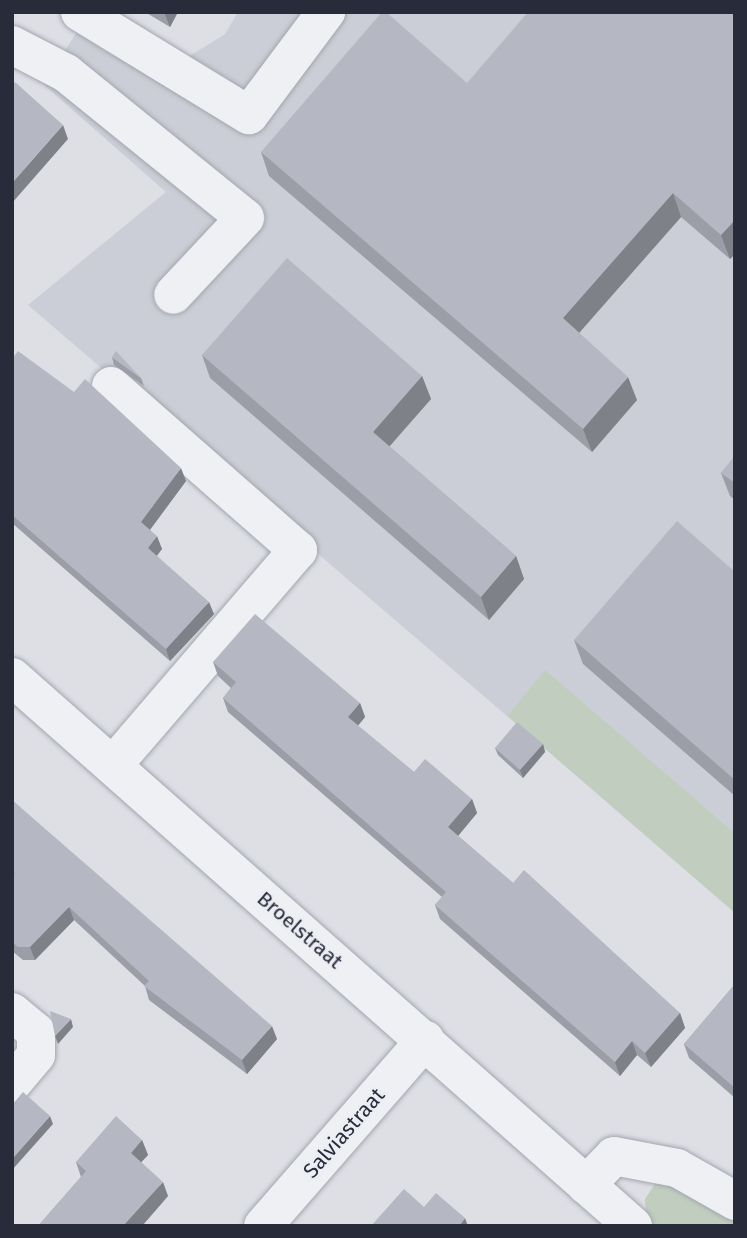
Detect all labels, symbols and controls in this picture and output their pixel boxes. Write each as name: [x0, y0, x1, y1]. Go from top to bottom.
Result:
street label: Broelstraat: [252, 886, 348, 974]
street label: Salviastraat: [298, 1083, 390, 1183]

